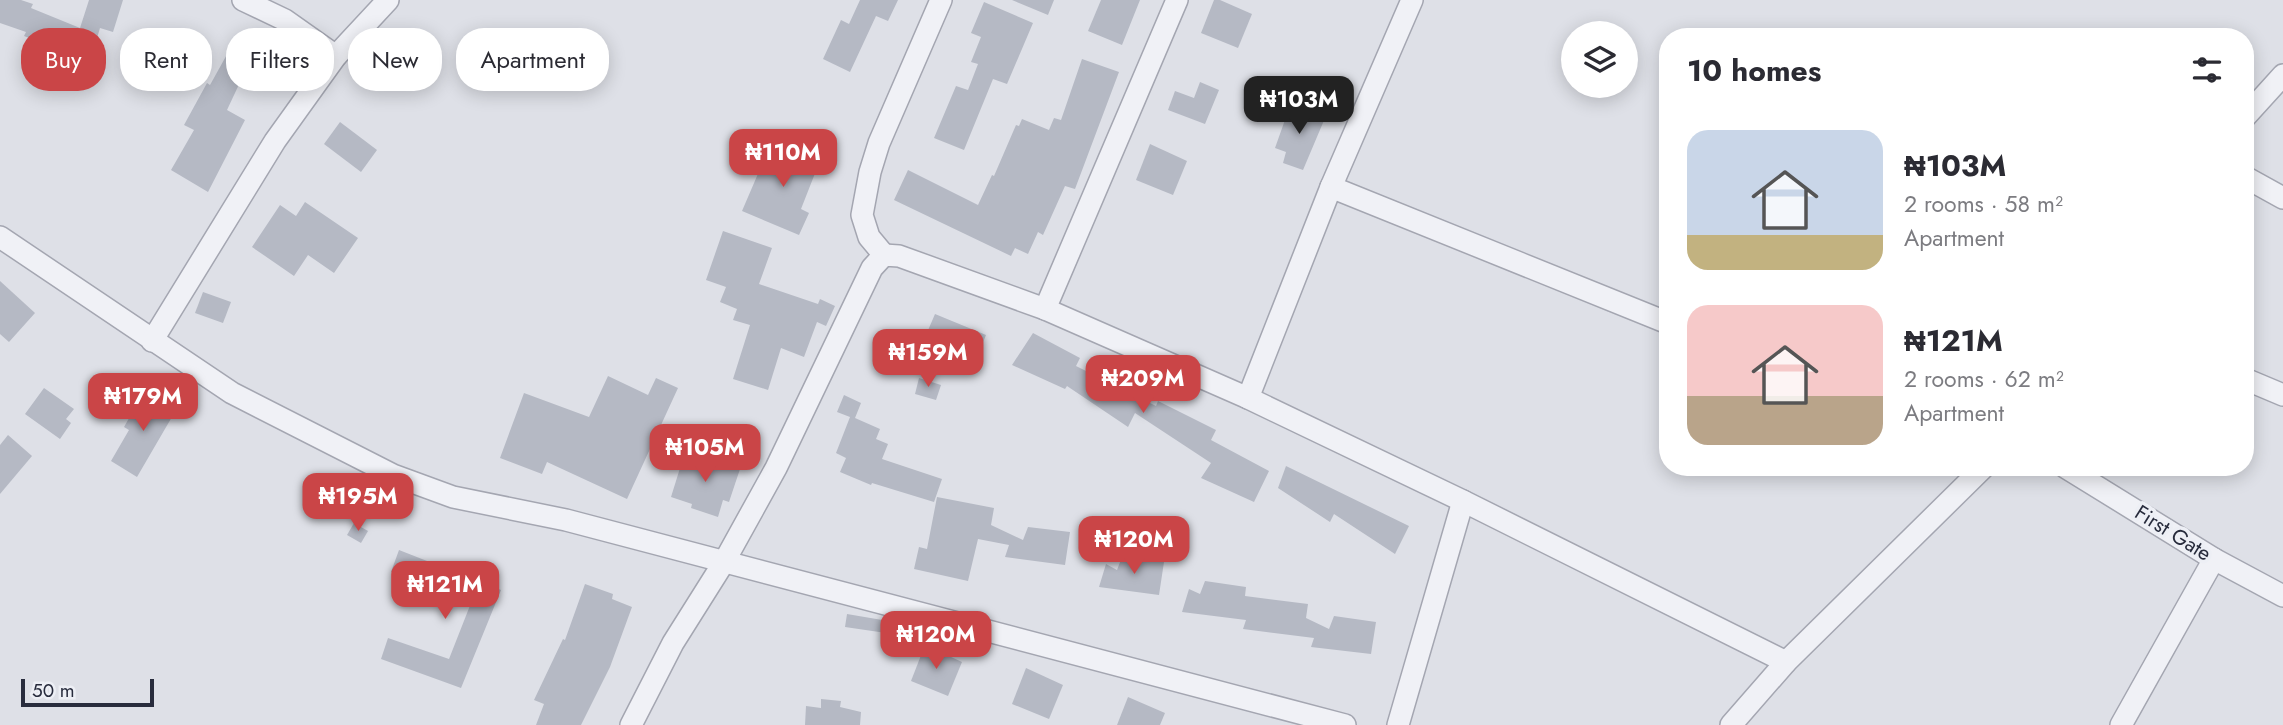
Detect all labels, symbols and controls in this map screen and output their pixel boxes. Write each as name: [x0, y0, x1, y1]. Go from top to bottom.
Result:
map controls: [1561, 21, 1638, 98]
button: layers: [1561, 21, 1638, 98]
chip: Buy: [21, 28, 106, 91]
chip: Rent: [120, 28, 212, 91]
chip: Filters: [226, 28, 334, 91]
chip: New: [348, 28, 442, 91]
chip: Apartment: [456, 28, 609, 91]
text: 10 homes: [1687, 49, 1821, 92]
icon: filters: [2188, 51, 2226, 89]
pin: ₦103M: [1250, 76, 1348, 136]
text: ₦103M: [1260, 82, 1338, 116]
pin: ₦110M: [734, 130, 832, 189]
text: ₦110M: [745, 135, 821, 169]
text: ₦103M: [1904, 144, 2006, 187]
icon: home: [1743, 158, 1827, 242]
text: 2 rooms · 58 m²: [1904, 187, 2063, 221]
text: Apartment: [1904, 221, 2004, 255]
text: ₦121M: [1904, 319, 2003, 362]
pin: ₦159M: [879, 330, 977, 389]
icon: home: [1743, 333, 1827, 417]
text: ₦159M: [888, 335, 968, 369]
pin: ₦209M: [1094, 356, 1192, 415]
text: ₦209M: [1102, 361, 1184, 395]
text: 2 rooms · 62 m²: [1904, 362, 2064, 396]
pin: ₦179M: [94, 374, 192, 433]
text: ₦179M: [104, 379, 182, 413]
text: Apartment: [1904, 396, 2004, 430]
pin: ₦105M: [656, 424, 754, 484]
text: ₦105M: [666, 430, 744, 464]
pin: ₦195M: [309, 474, 407, 533]
text: ₦195M: [318, 479, 398, 513]
street label: First Gate: [2129, 498, 2217, 568]
pin: ₦120M: [1085, 516, 1183, 576]
text: ₦120M: [1094, 522, 1174, 556]
pin: ₦121M: [396, 562, 494, 621]
text: ₦121M: [407, 567, 483, 601]
pin: ₦120M: [887, 612, 985, 671]
text: ₦120M: [896, 617, 976, 651]
scale bar: [21, 676, 154, 708]
text: 50 m: [32, 677, 75, 704]

